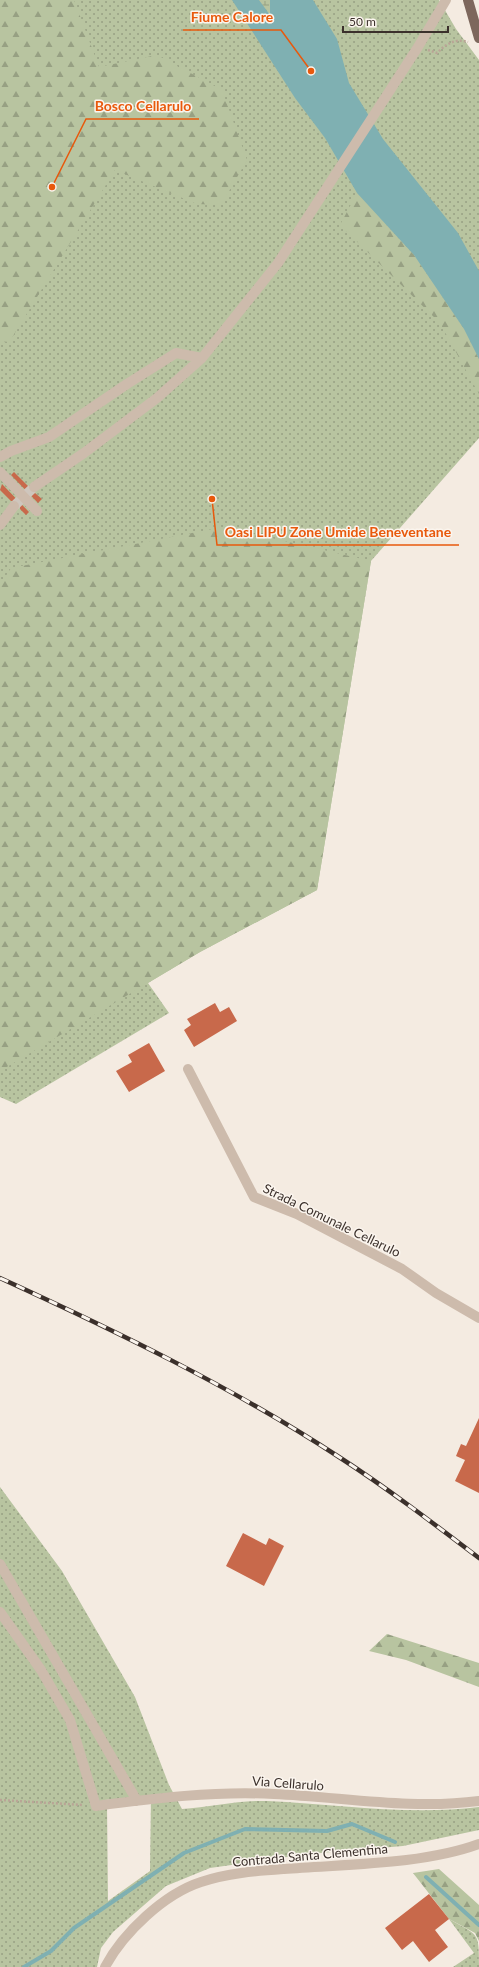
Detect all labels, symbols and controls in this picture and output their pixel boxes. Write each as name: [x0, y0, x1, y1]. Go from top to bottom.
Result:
callout: Fiume Calore: [183, 4, 281, 30]
text: Fiume Calore: [191, 8, 274, 25]
scale bar: [343, 8, 448, 34]
text: 50 m: [349, 14, 376, 29]
callout: Bosco Cellarulo: [86, 93, 199, 119]
text: Bosco Cellarulo: [95, 97, 191, 114]
callout: Oasi LIPU Zone Umide Beneventane: [217, 519, 459, 545]
text: Oasi LIPU Zone Umide Beneventane: [225, 523, 452, 540]
street label: Strada Comunale Cellarulo: [261, 1180, 403, 1260]
street label: Via Cellarulo: [251, 1773, 325, 1793]
street label: Contrada Santa Clementina: [232, 1840, 388, 1870]

